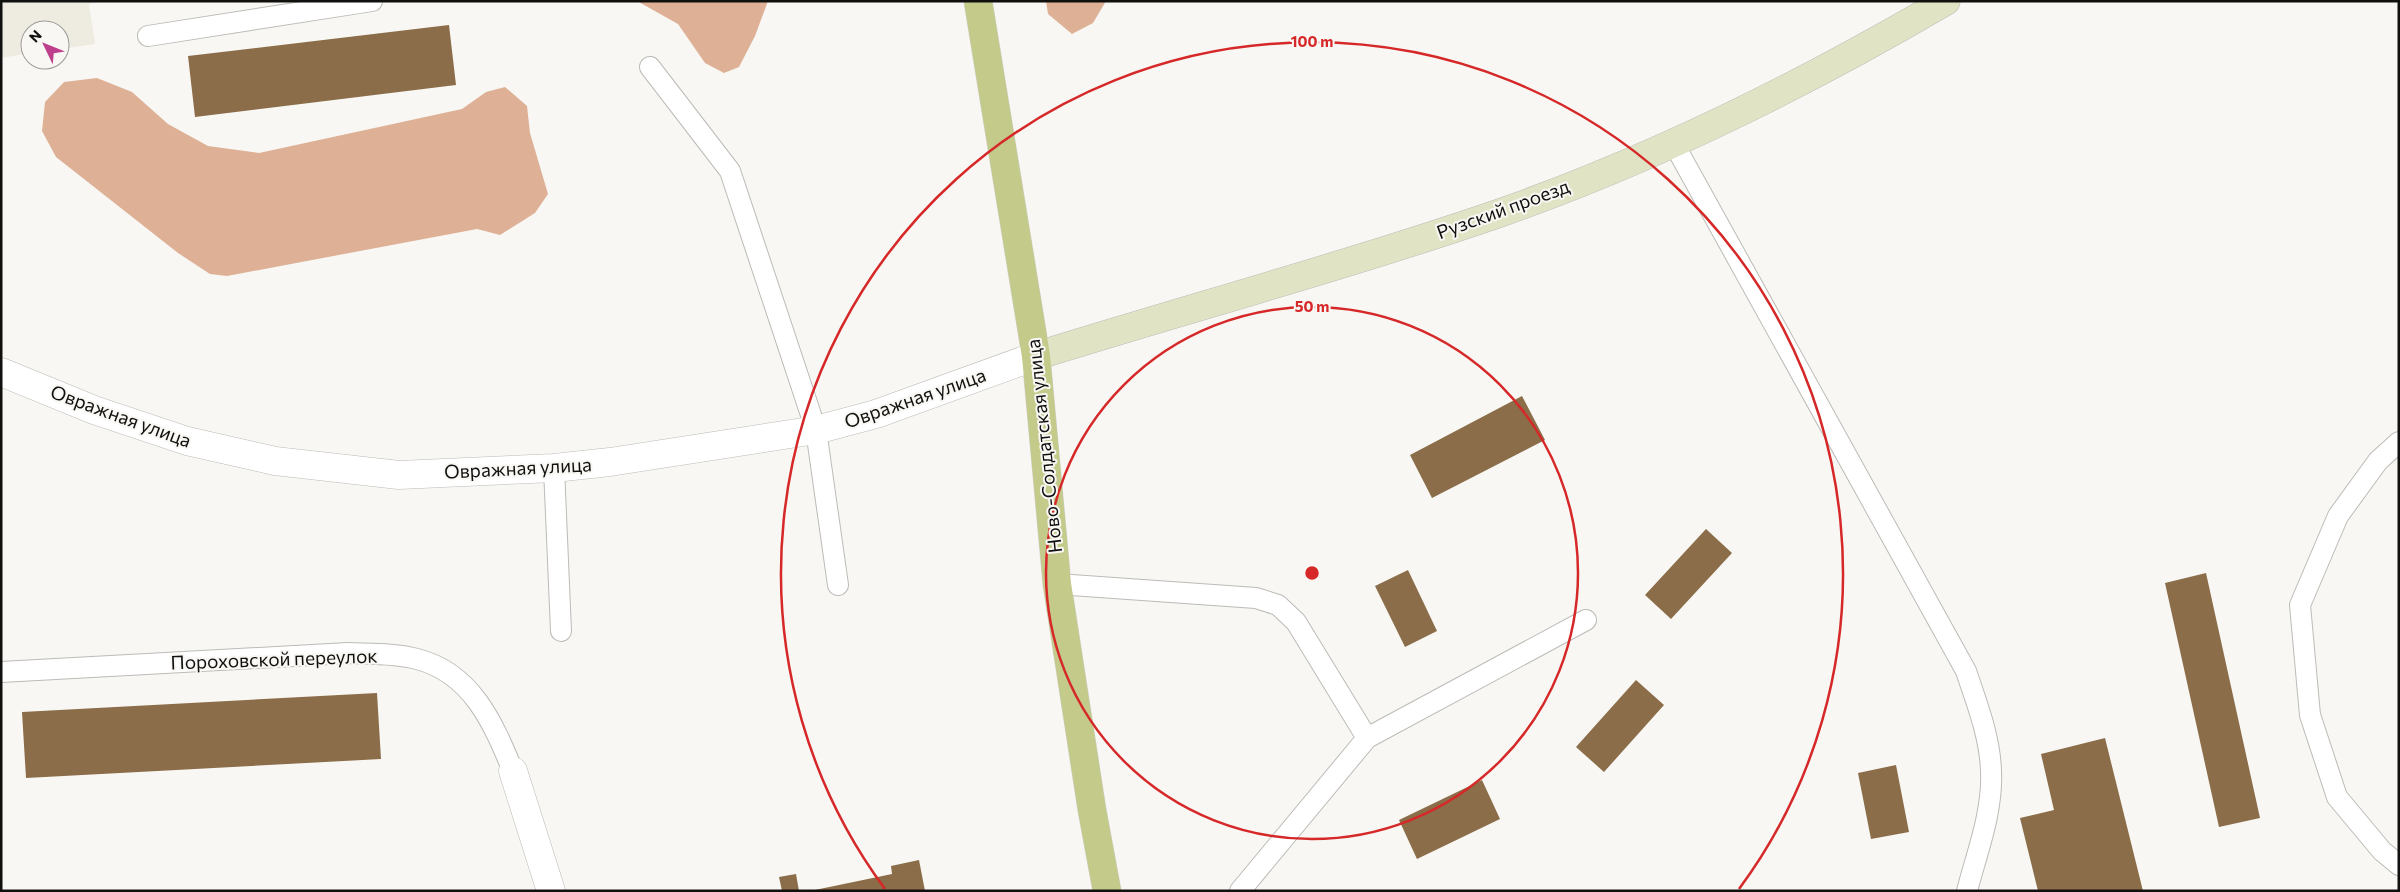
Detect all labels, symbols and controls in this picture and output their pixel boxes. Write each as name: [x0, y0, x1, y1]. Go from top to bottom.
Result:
north arrow: [20, 20, 70, 70]
text: N: [25, 26, 45, 45]
text: 100 m: [1291, 32, 1333, 50]
street label: Рузский проезд: [1433, 174, 1572, 243]
text: 50 m: [1295, 297, 1329, 315]
street label: Ново-Солдатская улица: [1021, 338, 1066, 554]
street label: Овражная улица: [841, 363, 989, 432]
street label: Овражная улица: [48, 379, 195, 452]
street label: Овражная улица: [444, 452, 592, 483]
centre of rings: [1303, 564, 1321, 582]
street label: Пороховской переулок: [170, 643, 378, 674]

